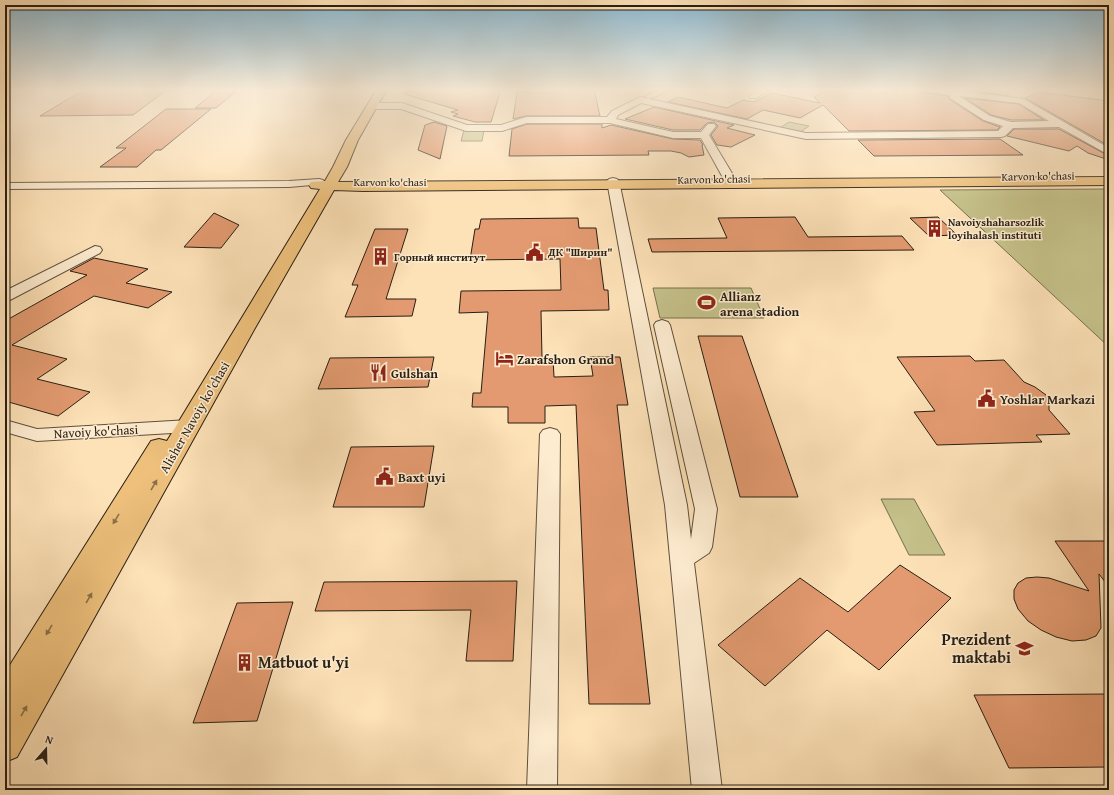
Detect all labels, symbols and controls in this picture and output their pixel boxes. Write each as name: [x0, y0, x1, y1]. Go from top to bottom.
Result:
street label: Karvon ko'chasi: [1001, 167, 1075, 185]
street label: Karvon ko'chasi: [677, 170, 751, 188]
street label: Karvon ko'chasi: [353, 174, 427, 190]
place label: Navoiyshaharsozlik loyihalash instituti: [948, 214, 1045, 243]
building icon: Navoiyshaharsozlik loyihalash instituti: [925, 218, 945, 238]
public building icon: ДК "Ширин": [525, 242, 545, 262]
place label: ДК "Ширин": [547, 244, 612, 260]
building icon: Горный институт: [371, 247, 391, 267]
place label: Горный институт: [394, 249, 486, 265]
place label: Allianz arena stadion: [720, 287, 800, 321]
sports icon: Allianz arena stadion: [697, 293, 717, 313]
hotel icon: Zarafshon Grand: [494, 349, 514, 369]
place label: Zarafshon Grand: [517, 350, 615, 369]
street label: Alisher Navoiy ko'chasi: [155, 357, 234, 477]
restaurant icon: Gulshan: [368, 363, 388, 383]
place label: Gulshan: [391, 364, 438, 383]
public building icon: Yoshlar Markazi: [977, 389, 997, 409]
place label: Yoshlar Markazi: [1000, 390, 1095, 409]
street label: Navoiy ko'chasi: [53, 420, 139, 443]
public building icon: Baxt uyi: [375, 467, 395, 487]
place label: Baxt uyi: [398, 468, 446, 487]
one-way arrow: [151, 480, 158, 491]
one-way arrow: [112, 514, 120, 524]
one-way arrow: [86, 592, 93, 604]
one-way arrow: [45, 624, 52, 636]
place label: Prezident maktabi: [942, 627, 1011, 669]
school or university icon: Prezident maktabi: [1014, 638, 1034, 658]
place label: Matbuot u'yi: [258, 650, 349, 674]
building icon: Matbuot u'yi: [235, 652, 255, 672]
one-way arrow: [21, 705, 28, 717]
north arrow: [26, 729, 66, 769]
text: N: [43, 731, 56, 749]

